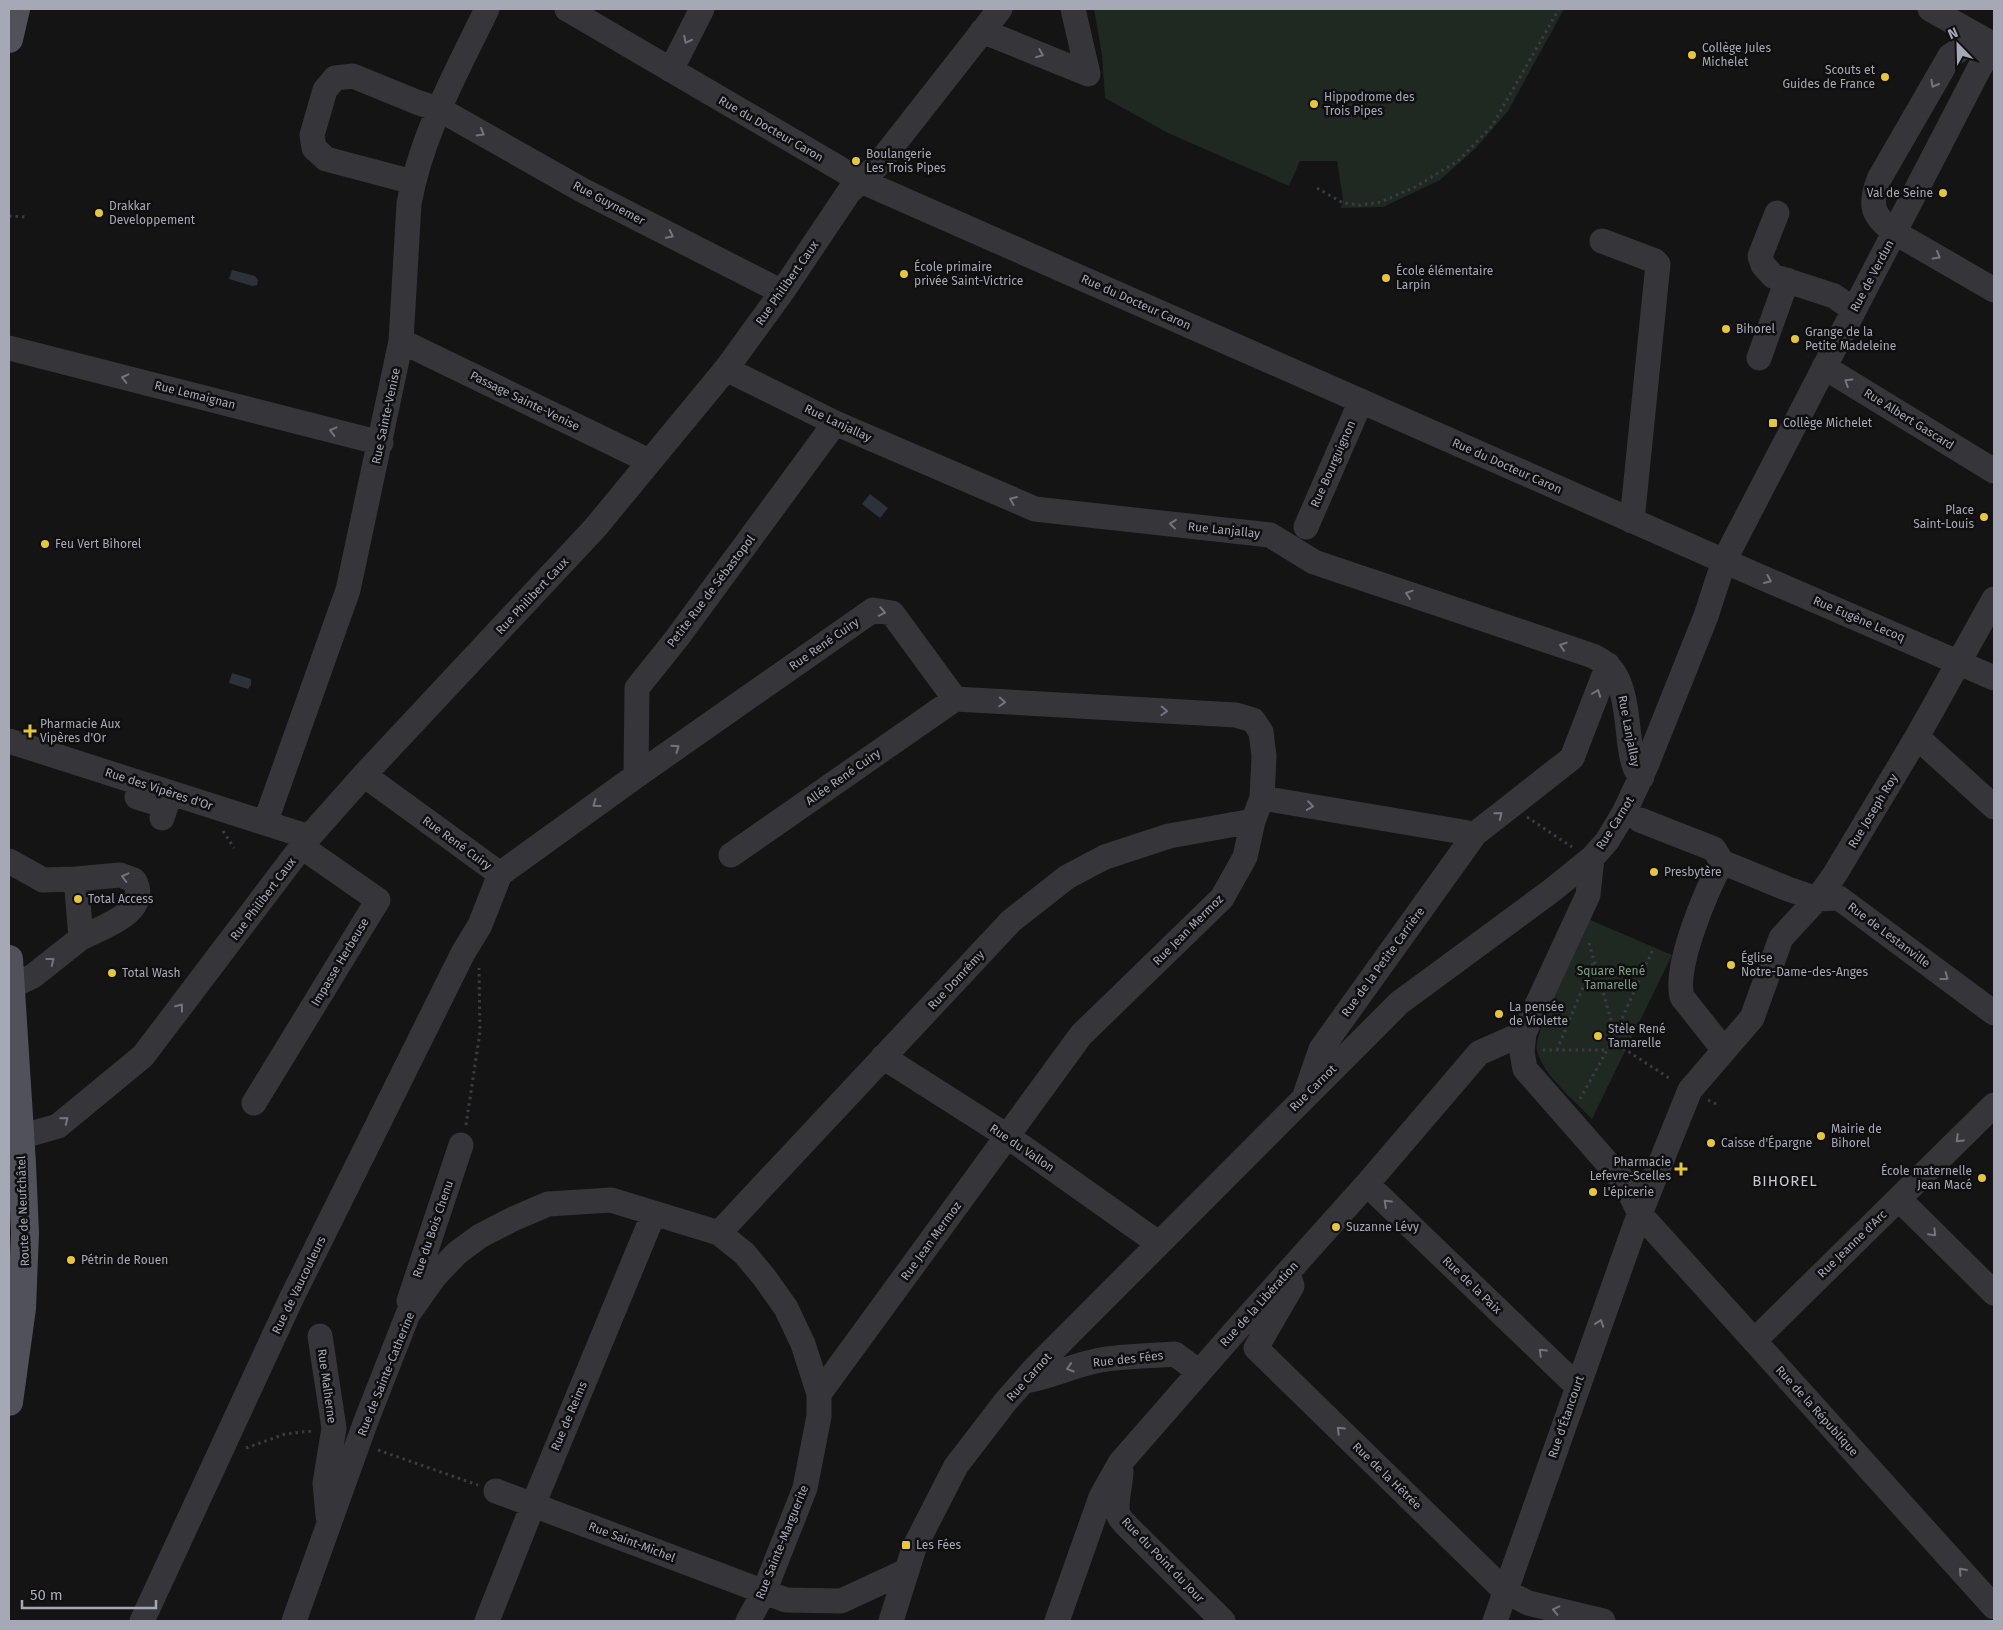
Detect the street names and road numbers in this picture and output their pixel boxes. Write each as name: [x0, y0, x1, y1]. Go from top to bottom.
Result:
street label: Rue du Docteur Caron: [716, 93, 826, 165]
street label: Rue Guynemer: [571, 178, 648, 228]
street label: Rue Philibert Caux: [753, 238, 821, 328]
street label: Rue de Verdun: [1847, 238, 1897, 314]
street label: Rue du Docteur Caron: [1079, 271, 1193, 333]
street label: Rue Sainte-Venise: [369, 367, 403, 465]
street label: Passage Sainte-Venise: [468, 368, 582, 434]
street label: Rue Lemaignan: [153, 378, 237, 412]
street label: Rue Albert Gascard: [1861, 386, 1957, 452]
street label: Rue Lanjallay: [802, 401, 874, 445]
street label: Rue Bourguignon: [1308, 418, 1358, 510]
street label: Rue du Docteur Caron: [1450, 435, 1564, 497]
street label: Rue Lanjallay: [1187, 519, 1261, 541]
street label: Petite Rue de Sébastopol: [664, 532, 758, 650]
street label: Rue Philibert Caux: [493, 555, 571, 637]
street label: Rue Eugène Lecoq: [1811, 593, 1907, 645]
street label: Rue René Cuiry: [786, 615, 862, 673]
street label: Rue Lanjallay: [1615, 694, 1643, 768]
street label: Allée René Cuiry: [803, 746, 883, 808]
street label: Rue des Vipères d'Or: [103, 765, 215, 813]
street label: Rue Joseph Roy: [1845, 771, 1901, 851]
street label: Rue Carnot: [1593, 793, 1637, 852]
street label: Rue René Cuiry: [420, 813, 494, 873]
street label: Rue Philibert Caux: [227, 855, 299, 943]
street label: Rue Jean Mermoz: [1150, 892, 1226, 968]
street label: Rue de Lestanville: [1845, 900, 1933, 970]
street label: Rue de la Petite Carrière: [1339, 905, 1427, 1019]
street label: Impasse Herbeuse: [308, 915, 372, 1009]
street label: Rue Domrémy: [925, 947, 987, 1013]
street label: Rue Carnot: [1287, 1061, 1340, 1114]
street label: Rue du Vallon: [987, 1121, 1057, 1175]
street label: Route de Neufchâtel: [14, 1155, 32, 1267]
street label: Rue du Bois Chenu: [410, 1179, 456, 1279]
street label: Rue Jean Mermoz: [898, 1199, 964, 1283]
street label: Rue Jeanne d'Arc: [1815, 1207, 1890, 1281]
street label: Rue de Vaucouleurs: [269, 1233, 329, 1336]
street label: Rue de la Paix: [1440, 1254, 1504, 1317]
street label: Rue de la Libération: [1217, 1259, 1301, 1349]
street label: Rue de Sainte-Catherine: [355, 1310, 417, 1438]
street label: Rue Malherne: [315, 1348, 339, 1424]
street label: Rue des Fées: [1092, 1348, 1164, 1370]
street label: Rue Carnot: [1004, 1349, 1055, 1404]
street label: Rue de la République: [1773, 1363, 1861, 1459]
street label: Rue d'Étancourt: [1544, 1373, 1587, 1460]
street label: Rue de Reims: [548, 1379, 590, 1453]
street label: Rue de la Hêtrée: [1350, 1440, 1424, 1512]
street label: Rue Sainte-Marguerite: [753, 1483, 811, 1601]
street label: Rue du Point du Jour: [1119, 1515, 1207, 1606]
street label: Rue Saint-Michel: [587, 1519, 678, 1565]

